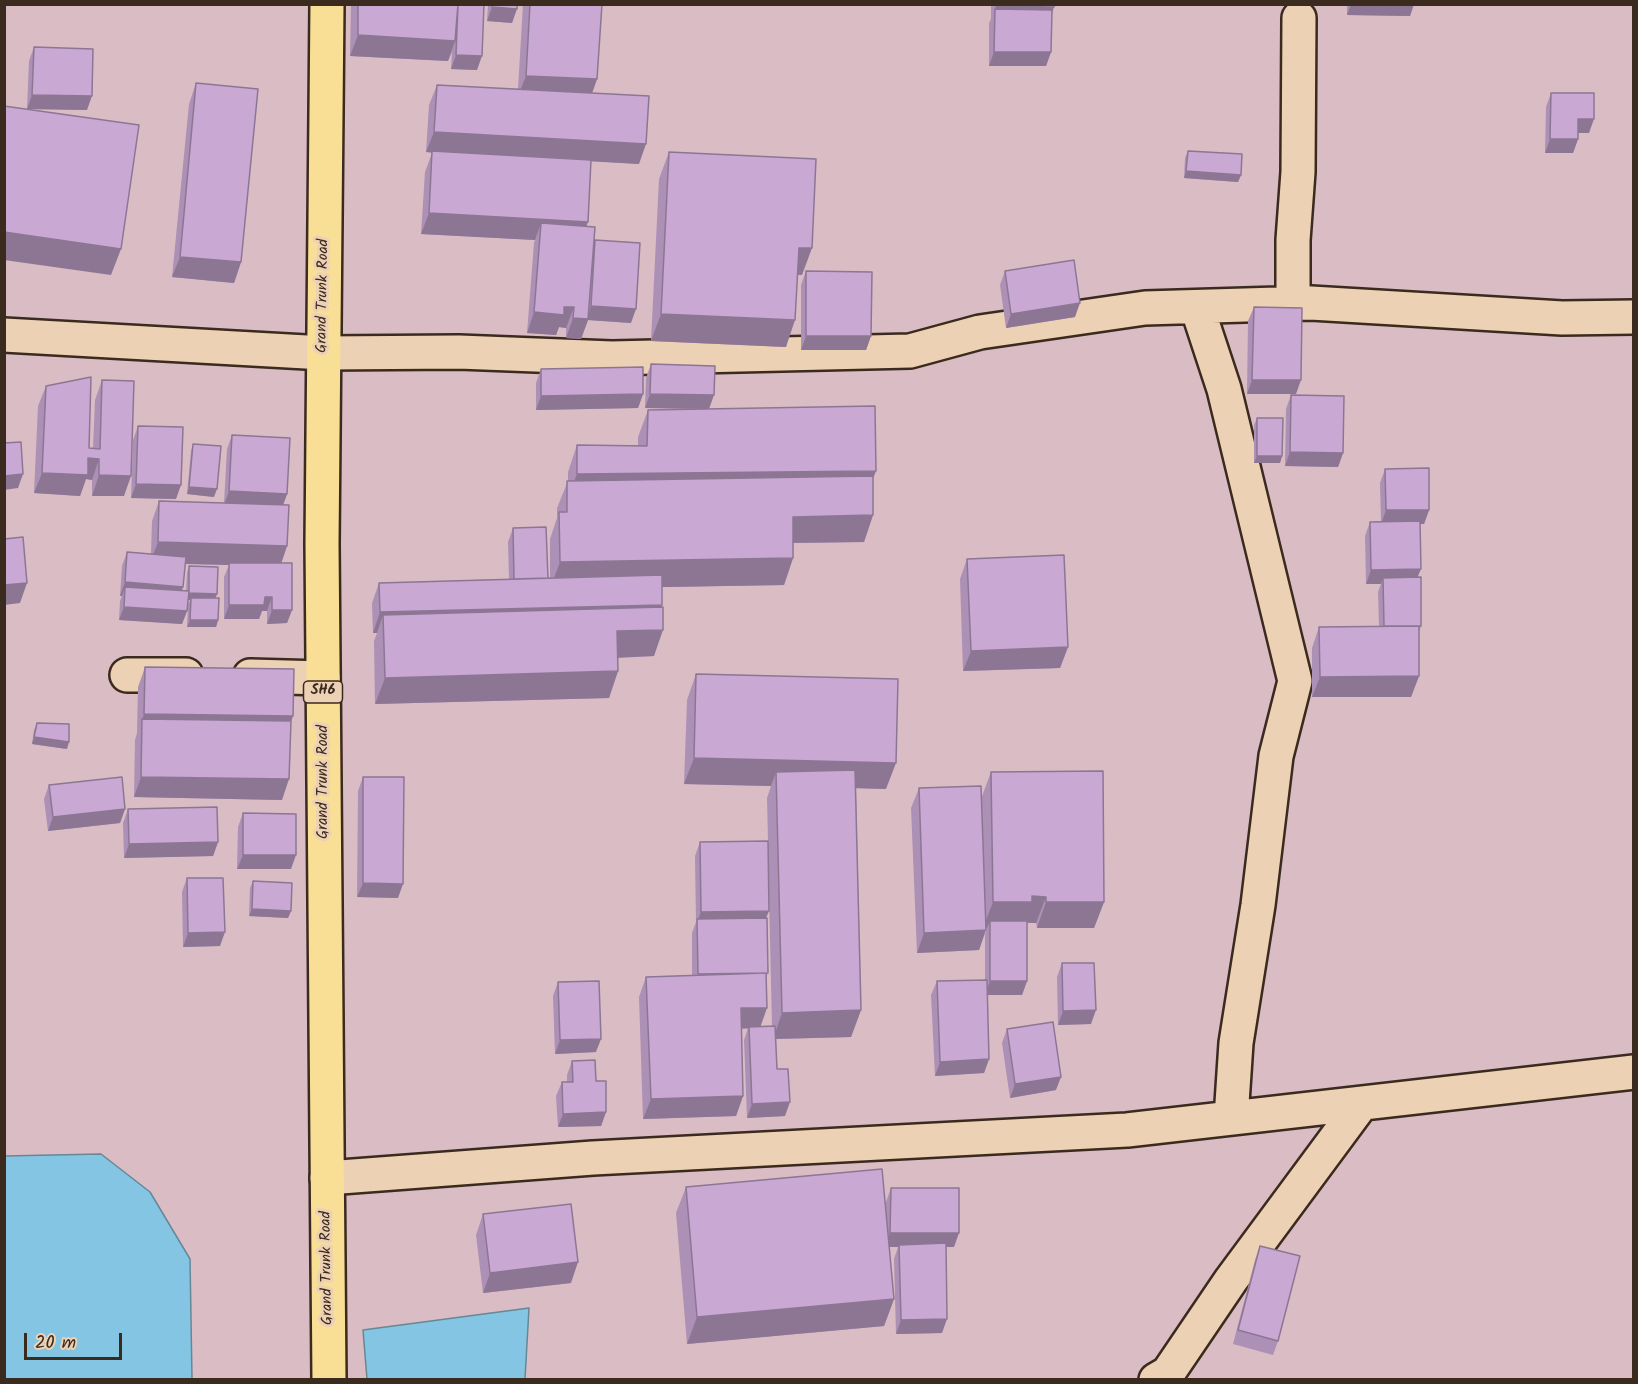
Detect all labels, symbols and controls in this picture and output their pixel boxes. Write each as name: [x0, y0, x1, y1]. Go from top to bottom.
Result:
street label: Grand Trunk Road: [314, 239, 334, 353]
road number: SH6: [304, 681, 342, 703]
street label: Grand Trunk Road: [315, 725, 333, 839]
street label: Grand Trunk Road: [318, 1211, 338, 1325]
scale bar: [27, 1321, 124, 1359]
text: 20 m: [35, 1329, 76, 1358]

